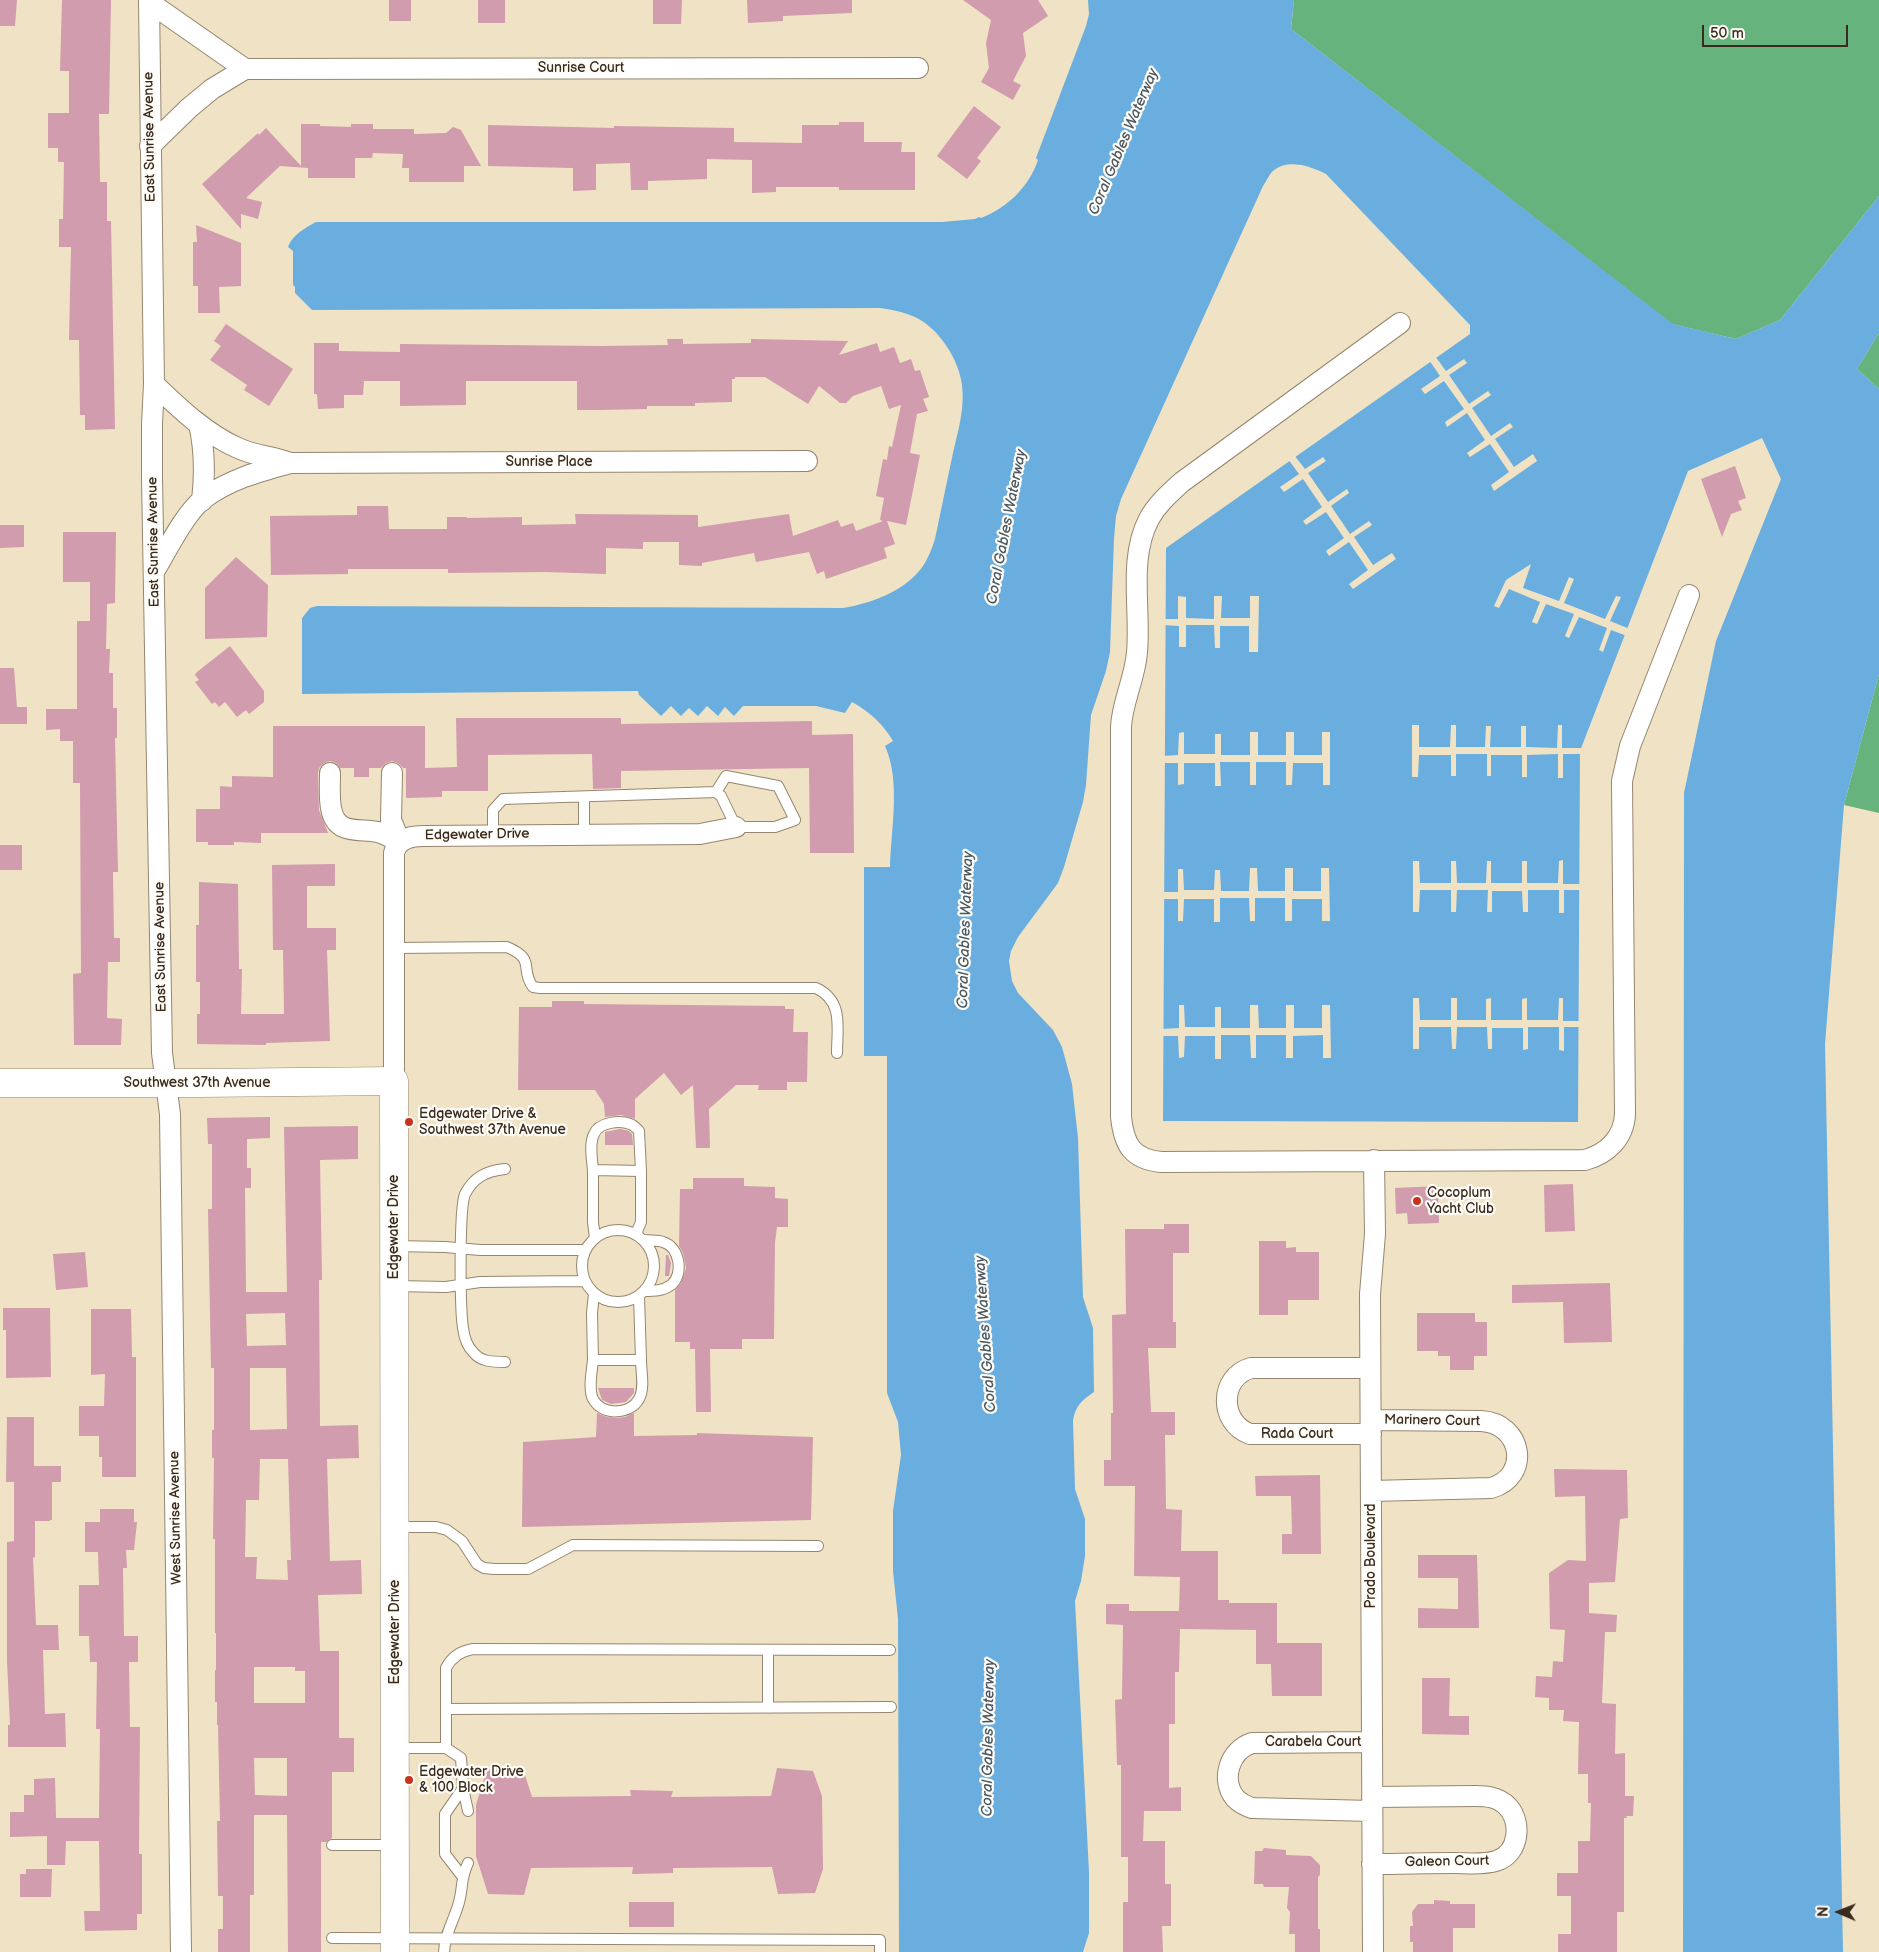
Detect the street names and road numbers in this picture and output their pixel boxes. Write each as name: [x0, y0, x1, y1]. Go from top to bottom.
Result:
street label: Sunrise Court: [538, 60, 624, 76]
street label: East Sunrise Avenue: [140, 72, 160, 202]
street label: Sunrise Place: [505, 454, 593, 470]
street label: East Sunrise Avenue: [144, 477, 164, 607]
street label: Edgewater Drive: [424, 826, 530, 844]
street label: East Sunrise Avenue: [151, 882, 171, 1012]
street label: Southwest 37th Avenue: [124, 1075, 270, 1091]
street label: Edgewater Drive: [386, 1175, 402, 1279]
street label: Marinero Court: [1384, 1412, 1480, 1430]
street label: Rada Court: [1261, 1426, 1333, 1442]
street label: West Sunrise Avenue: [166, 1451, 186, 1585]
street label: Prado Boulevard: [1363, 1504, 1379, 1608]
street label: Edgewater Drive: [387, 1580, 403, 1684]
street label: Carabela Court: [1265, 1734, 1361, 1750]
street label: Galeon Court: [1405, 1853, 1489, 1871]

